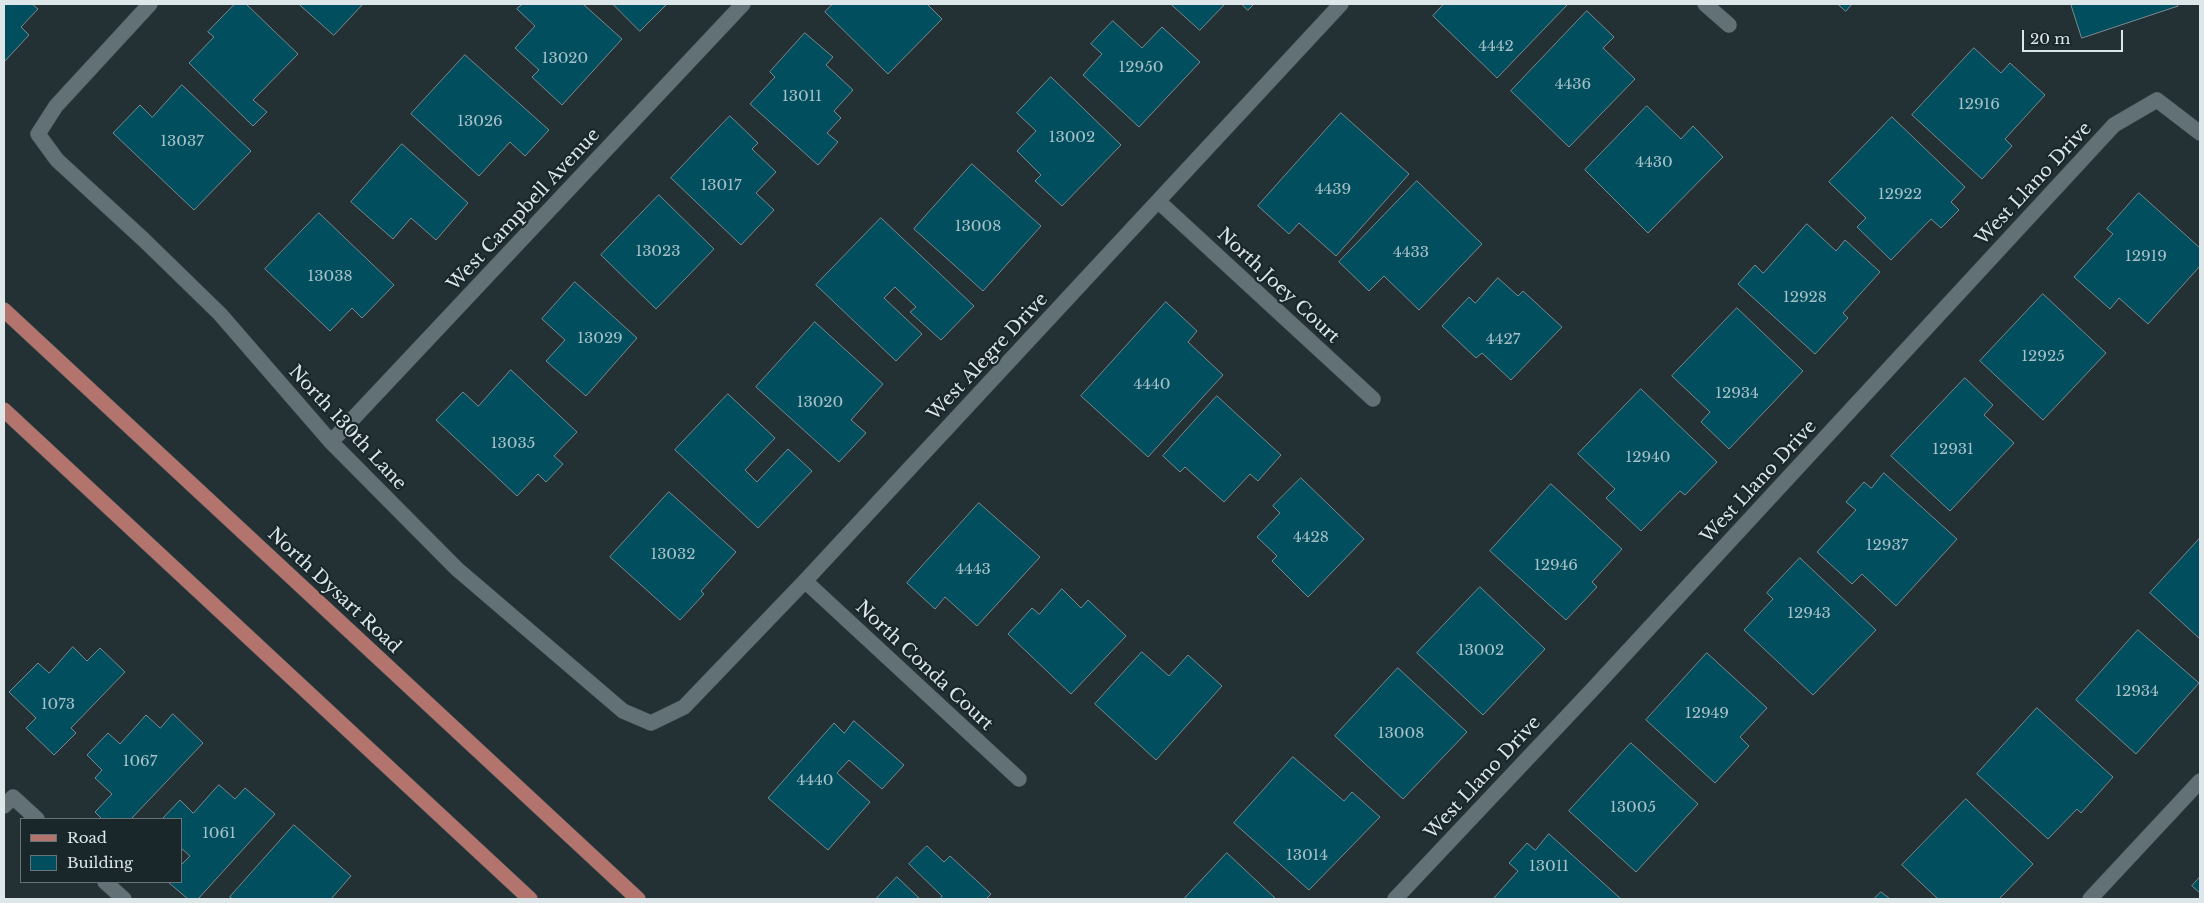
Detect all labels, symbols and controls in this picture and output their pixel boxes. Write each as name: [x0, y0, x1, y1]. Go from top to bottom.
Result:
scale bar: [2024, 20, 2125, 52]
text: 20 m: [2030, 29, 2070, 48]
house number: 4442: [1478, 38, 1514, 56]
house number: 13020: [542, 50, 588, 68]
house number: 12950: [1119, 59, 1163, 77]
house number: 4436: [1555, 76, 1591, 94]
house number: 13011: [782, 88, 822, 106]
house number: 12916: [1958, 96, 2000, 114]
house number: 13026: [457, 113, 503, 131]
street label: West Llano Drive: [1972, 118, 2096, 250]
street label: West Campbell Avenue: [443, 124, 605, 296]
house number: 13002: [1049, 129, 1095, 147]
house number: 13037: [160, 133, 204, 151]
house number: 4430: [1635, 154, 1673, 172]
house number: 13017: [701, 177, 741, 195]
house number: 4439: [1315, 181, 1351, 199]
house number: 12922: [1878, 186, 1922, 204]
house number: 13008: [955, 218, 1001, 236]
street label: North Joey Court: [1212, 224, 1344, 348]
house number: 13023: [635, 243, 681, 261]
house number: 4433: [1393, 244, 1429, 262]
house number: 12919: [2125, 248, 2167, 266]
house number: 13038: [308, 268, 352, 286]
street label: West Alegre Drive: [923, 289, 1053, 425]
house number: 12928: [1783, 289, 1827, 307]
house number: 13029: [577, 330, 623, 348]
house number: 4427: [1486, 331, 1520, 349]
house number: 12925: [2021, 348, 2065, 366]
street label: North 130th Lane: [284, 361, 410, 495]
house number: 4440: [1133, 376, 1171, 394]
house number: 12934: [1715, 385, 1759, 403]
house number: 13020: [797, 394, 843, 412]
street label: West Llano Drive: [1697, 416, 1821, 548]
house number: 13035: [491, 435, 535, 453]
house number: 12931: [1932, 441, 1974, 459]
house number: 12940: [1625, 449, 1671, 467]
street label: North Dysart Road: [263, 524, 405, 658]
house number: 4428: [1293, 529, 1329, 547]
house number: 12937: [1866, 537, 1908, 555]
house number: 13032: [650, 546, 696, 564]
house number: 12946: [1534, 557, 1578, 575]
house number: 4443: [955, 561, 991, 579]
street label: North Conda Court: [851, 597, 997, 735]
house number: 12943: [1787, 605, 1831, 623]
house number: 13002: [1458, 642, 1504, 660]
house number: 12934: [2115, 683, 2159, 701]
house number: 1073: [41, 696, 75, 714]
house number: 12949: [1685, 705, 1729, 723]
street label: West Llano Drive: [1421, 712, 1545, 844]
house number: 13008: [1378, 725, 1424, 743]
house number: 1067: [123, 753, 157, 771]
house number: 4440: [796, 772, 834, 790]
house number: 13005: [1610, 799, 1656, 817]
legend: [20, 818, 182, 883]
house number: 1061: [202, 825, 236, 843]
text: Road: [67, 828, 107, 847]
house number: 13014: [1286, 847, 1328, 865]
text: Building: [67, 853, 133, 872]
house number: 13011: [1529, 858, 1569, 876]

